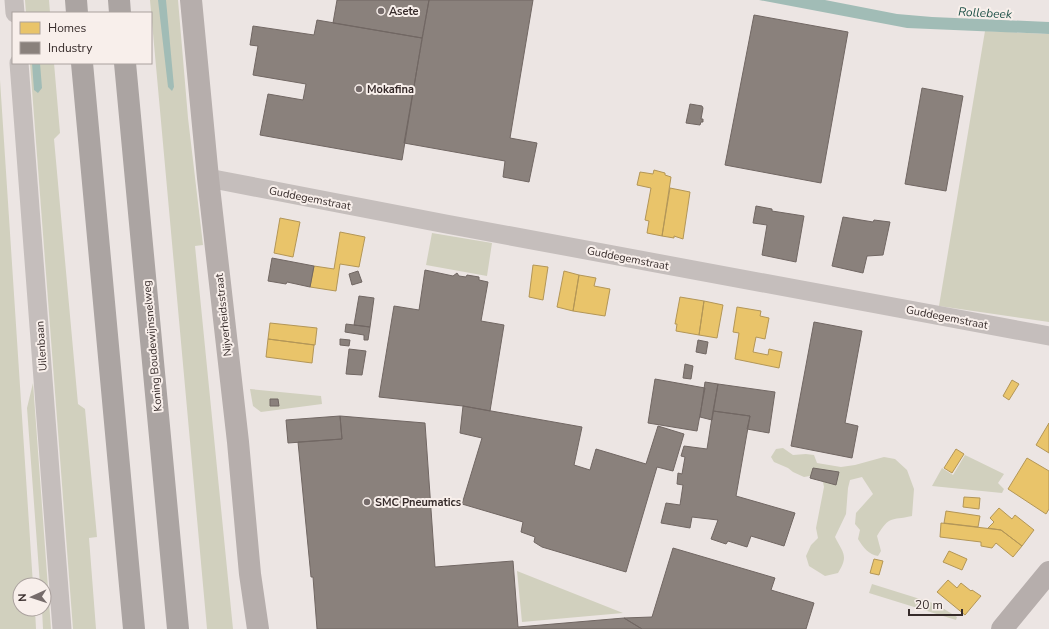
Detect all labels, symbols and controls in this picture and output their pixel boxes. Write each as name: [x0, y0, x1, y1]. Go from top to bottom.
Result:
place label: Asete: [389, 4, 419, 19]
water label: Rollebeek: [958, 4, 1013, 22]
marker: Asete: [376, 6, 386, 16]
legend: [12, 12, 152, 64]
text: Homes: [48, 20, 86, 36]
text: Industry: [48, 40, 93, 56]
place label: Mokafina: [367, 82, 414, 97]
marker: Mokafina: [354, 84, 364, 94]
street label: Guddegemstraat: [268, 183, 352, 214]
street label: Guddegemstraat: [586, 243, 670, 274]
street label: Nijverheidsstraat: [212, 272, 235, 357]
street label: Koning Boudewijnsnelweg: [139, 280, 166, 412]
street label: Guddegemstraat: [905, 302, 989, 333]
street label: Uilenbaan: [32, 320, 51, 372]
place label: SMC Pneumatics: [375, 495, 461, 510]
marker: SMC Pneumatics: [362, 497, 372, 507]
north arrow: [12, 577, 52, 617]
scale bar: [909, 591, 962, 617]
text: N: [15, 593, 30, 602]
text: 20 m: [915, 597, 943, 613]

